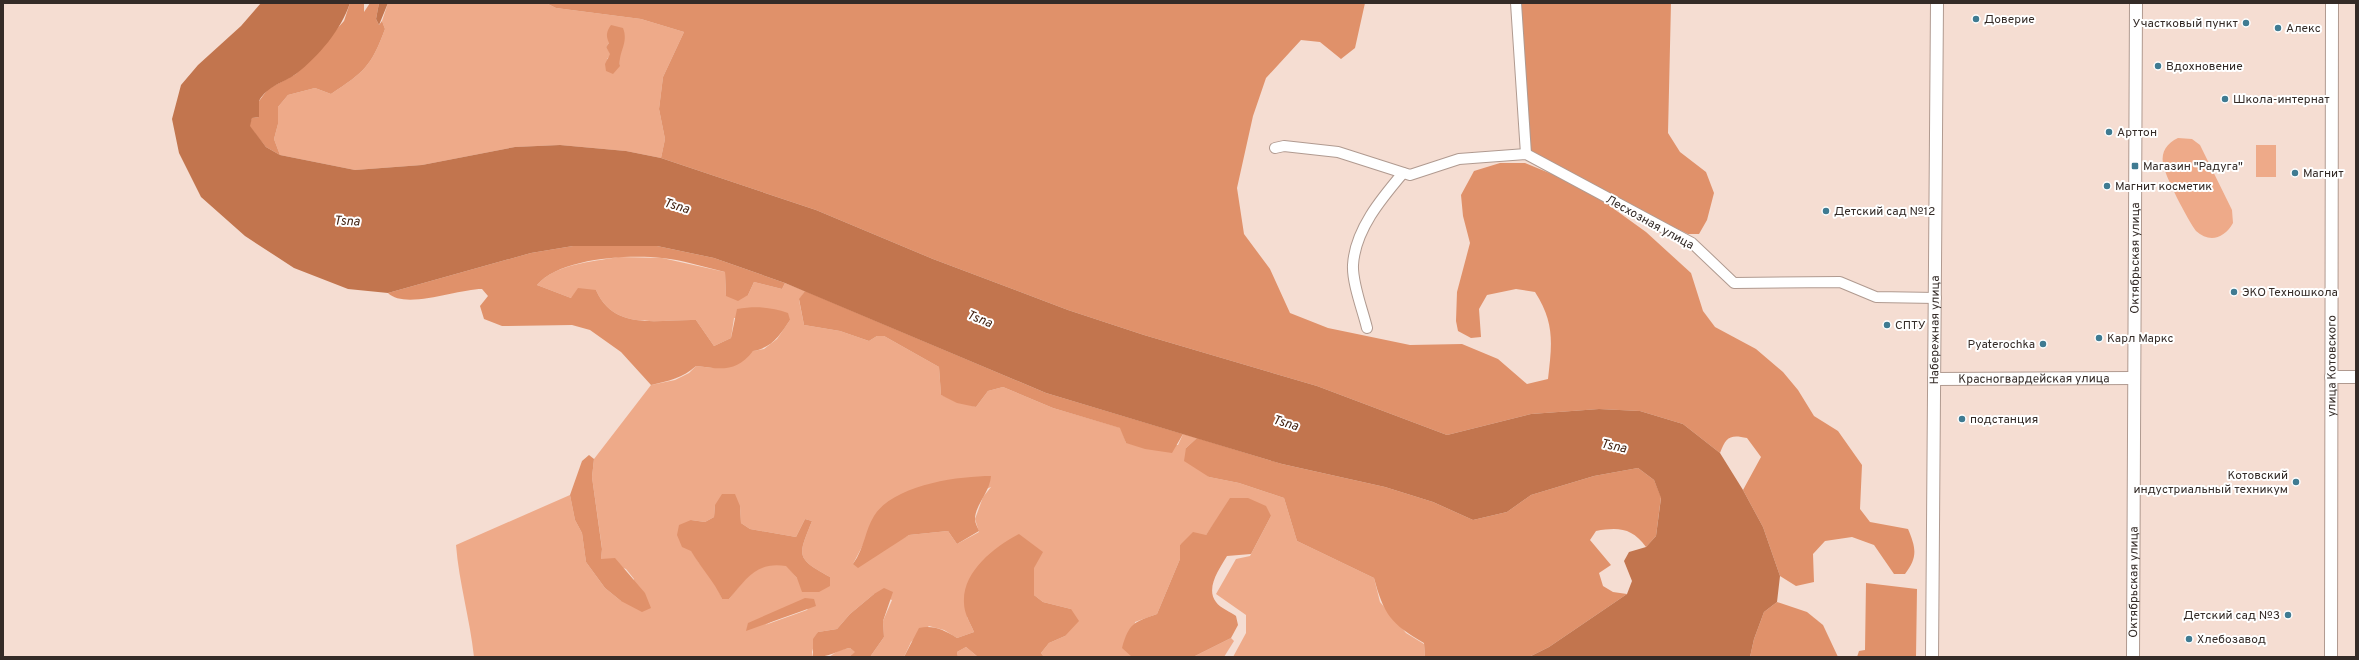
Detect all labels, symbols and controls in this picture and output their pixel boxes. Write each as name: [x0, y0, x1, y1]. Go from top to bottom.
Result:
place label: Доверие: [1984, 12, 2035, 28]
marker: Доверие: [1971, 14, 1981, 24]
place label: Участковый пункт: [2133, 16, 2239, 32]
marker: Участковый пункт: [2241, 18, 2251, 28]
place label: Алекс: [2286, 21, 2321, 37]
marker: Алекс: [2273, 23, 2283, 33]
place label: Вдохновение: [2166, 59, 2243, 75]
marker: Вдохновение: [2153, 61, 2163, 71]
place label: Школа-интернат: [2233, 92, 2330, 108]
marker: Школа-интернат: [2220, 94, 2230, 104]
place label: Арттон: [2117, 125, 2157, 141]
marker: Арттон: [2104, 127, 2114, 137]
place label: Магазин "Радуга": [2143, 159, 2243, 175]
marker: Магазин "Радуга": [2130, 161, 2140, 171]
place label: Магнит: [2303, 166, 2344, 182]
marker: Магнит: [2290, 168, 2300, 178]
place label: Магнит косметик: [2115, 179, 2212, 195]
marker: Магнит косметик: [2102, 181, 2112, 191]
street label: Лесхозная улица: [1602, 192, 1697, 254]
water label: Tsna: [662, 195, 691, 218]
street label: Октябрьская улица: [2128, 202, 2144, 314]
place label: Детский сад №12: [1834, 204, 1935, 220]
marker: Детский сад №12: [1821, 206, 1831, 216]
water label: Tsna: [334, 214, 360, 230]
street label: Набережная улица: [1927, 275, 1944, 385]
place label: ЭКО Техношкола: [2242, 285, 2338, 301]
marker: ЭКО Техношкола: [2229, 287, 2239, 297]
water label: Tsna: [964, 308, 995, 332]
street label: улица Котовского: [2324, 315, 2341, 417]
place label: СПТУ: [1895, 318, 1926, 334]
marker: СПТУ: [1882, 320, 1892, 330]
place label: Карл Маркс: [2107, 331, 2174, 347]
marker: Карл Маркс: [2094, 333, 2104, 343]
place label: Pyaterochka: [1967, 337, 2035, 353]
marker: Pyaterochka: [2038, 339, 2048, 349]
street label: Красногвардейская улица: [1958, 371, 2110, 388]
water label: Tsna: [1271, 412, 1300, 435]
place label: подстанция: [1970, 412, 2038, 428]
marker: подстанция: [1957, 414, 1967, 424]
water label: Tsna: [1599, 436, 1628, 458]
place label: Котовский индустриальный техникум: [2133, 468, 2288, 498]
marker: Котовский индустриальный техникум: [2291, 477, 2301, 487]
street label: Октябрьская улица: [2126, 526, 2143, 638]
place label: Детский сад №3: [2183, 608, 2280, 624]
marker: Детский сад №3: [2283, 610, 2293, 620]
place label: Хлебозавод: [2197, 632, 2266, 648]
marker: Хлебозавод: [2184, 634, 2194, 644]

